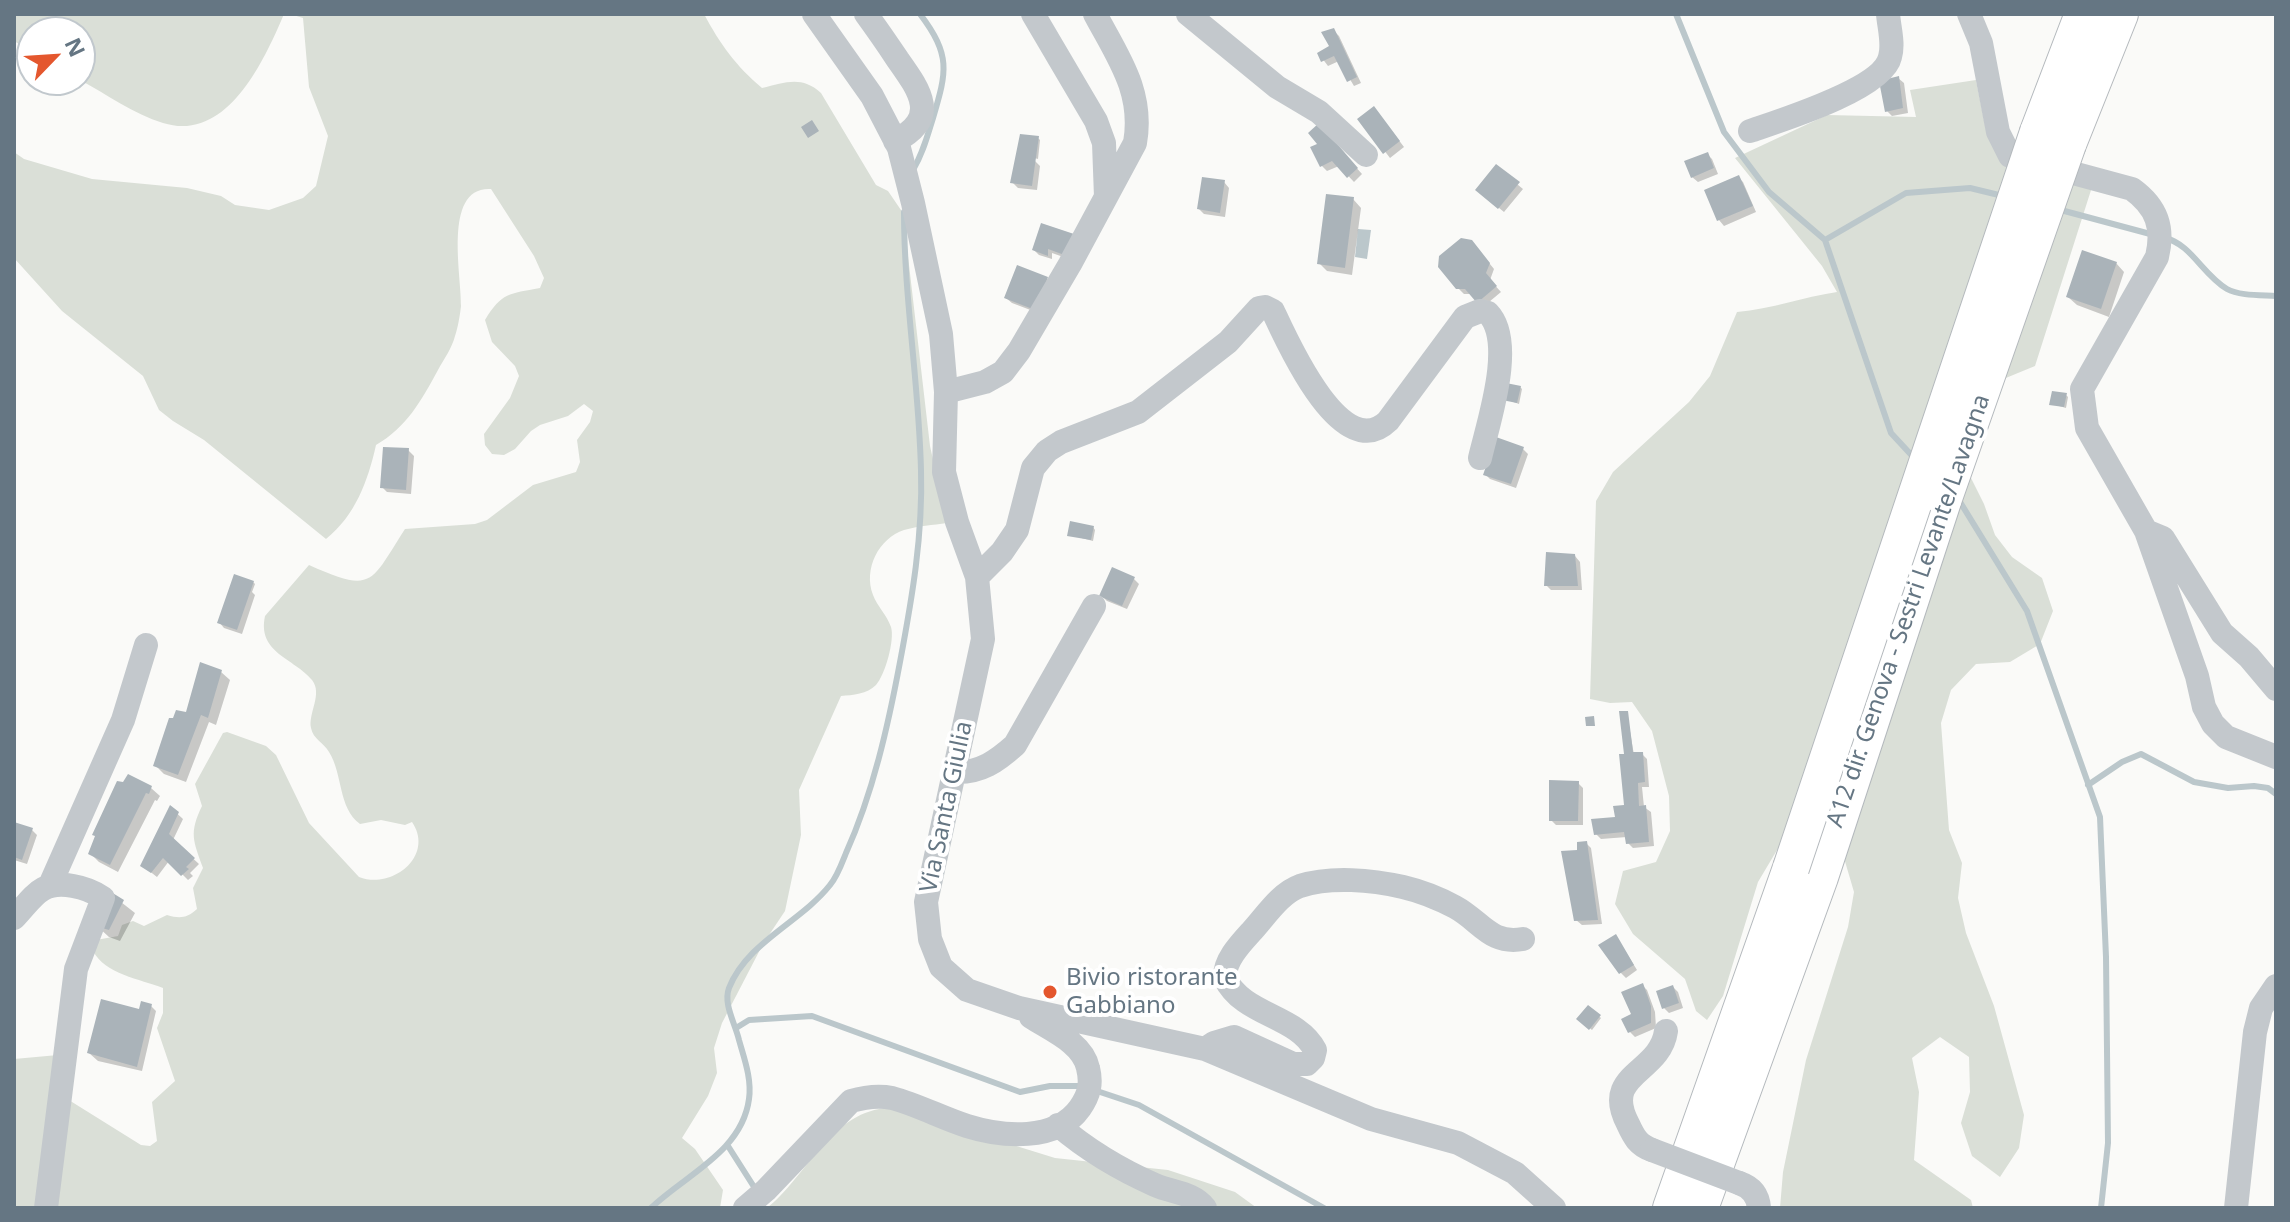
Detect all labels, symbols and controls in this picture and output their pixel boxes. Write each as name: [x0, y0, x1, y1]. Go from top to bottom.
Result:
north arrow: [16, 16, 96, 96]
text: N: [59, 32, 93, 61]
street label: A12 dir. Genova - Sestri Levante/Lavagna: [1821, 391, 1997, 831]
street label: Via Santa Giulia: [915, 719, 979, 895]
place label: Bivio ristorante Gabbiano: [1066, 964, 1238, 1020]
marker: Bivio ristorante Gabbiano: [1041, 983, 1059, 1001]

